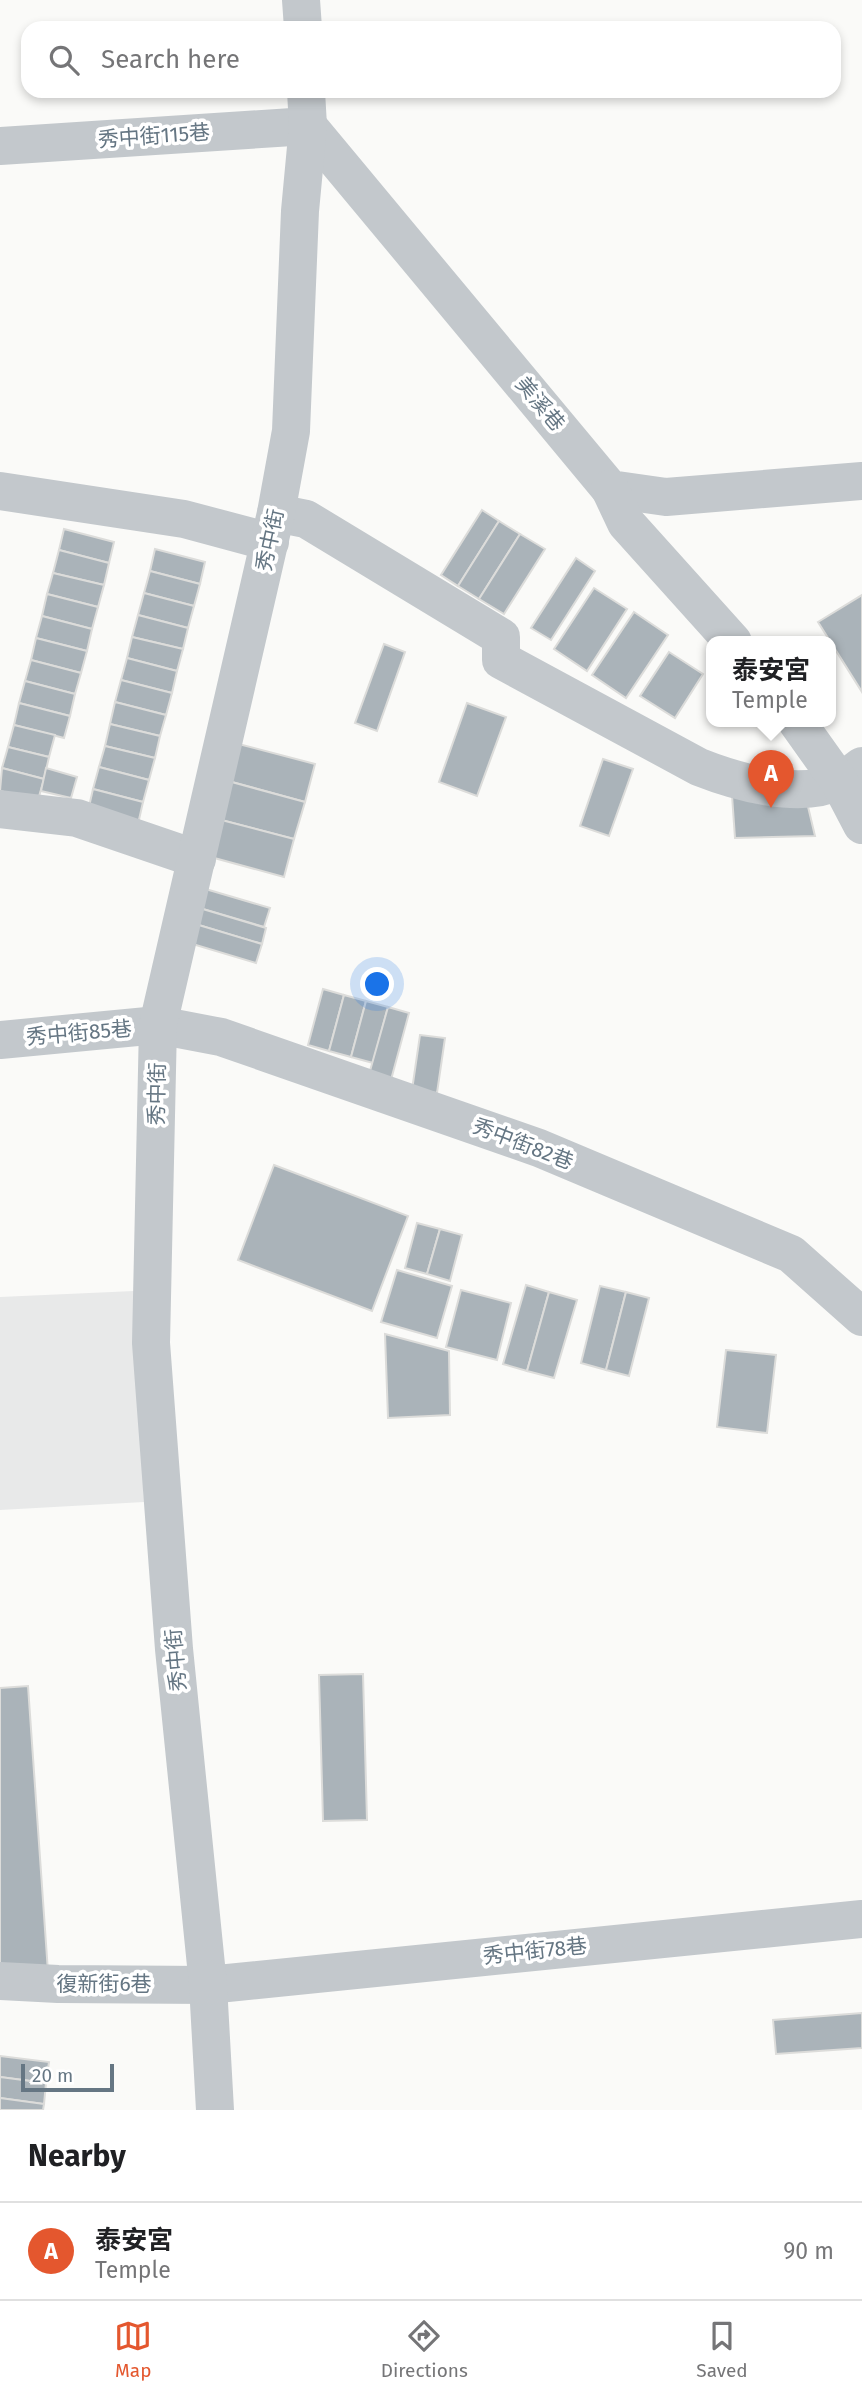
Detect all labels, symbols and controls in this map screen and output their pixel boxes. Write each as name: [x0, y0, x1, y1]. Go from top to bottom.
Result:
search box: [21, 21, 841, 98]
icon: search: [45, 41, 83, 79]
text: Search here: [101, 44, 240, 75]
street label: 秀中街115巷: [97, 119, 211, 153]
street label: 美溪巷: [510, 372, 570, 436]
street label: 秀中街: [251, 506, 289, 574]
popup: [706, 636, 836, 727]
text: 泰安宮: [732, 655, 810, 686]
text: Temple: [732, 686, 808, 714]
pin: A: [748, 750, 794, 808]
your location: [360, 967, 394, 1001]
street label: 秀中街85巷: [25, 1015, 133, 1051]
street label: 秀中街: [143, 1062, 171, 1126]
street label: 秀中街82巷: [469, 1113, 577, 1175]
street label: 秀中街: [160, 1627, 192, 1693]
street label: 秀中街78巷: [482, 1933, 588, 1969]
street label: 復新街6巷: [56, 1971, 152, 1997]
scale bar: [21, 2061, 114, 2093]
text: 20 m: [32, 2064, 73, 2087]
text: Nearby: [28, 2138, 126, 2174]
text: 泰安宮: [95, 2225, 173, 2256]
text: A: [44, 2237, 58, 2265]
text: 90 m: [783, 2237, 834, 2265]
text: Temple: [95, 2256, 171, 2284]
tab: Map: [114, 2317, 152, 2382]
tab: Directions: [381, 2317, 468, 2382]
tab: Saved: [696, 2317, 748, 2382]

